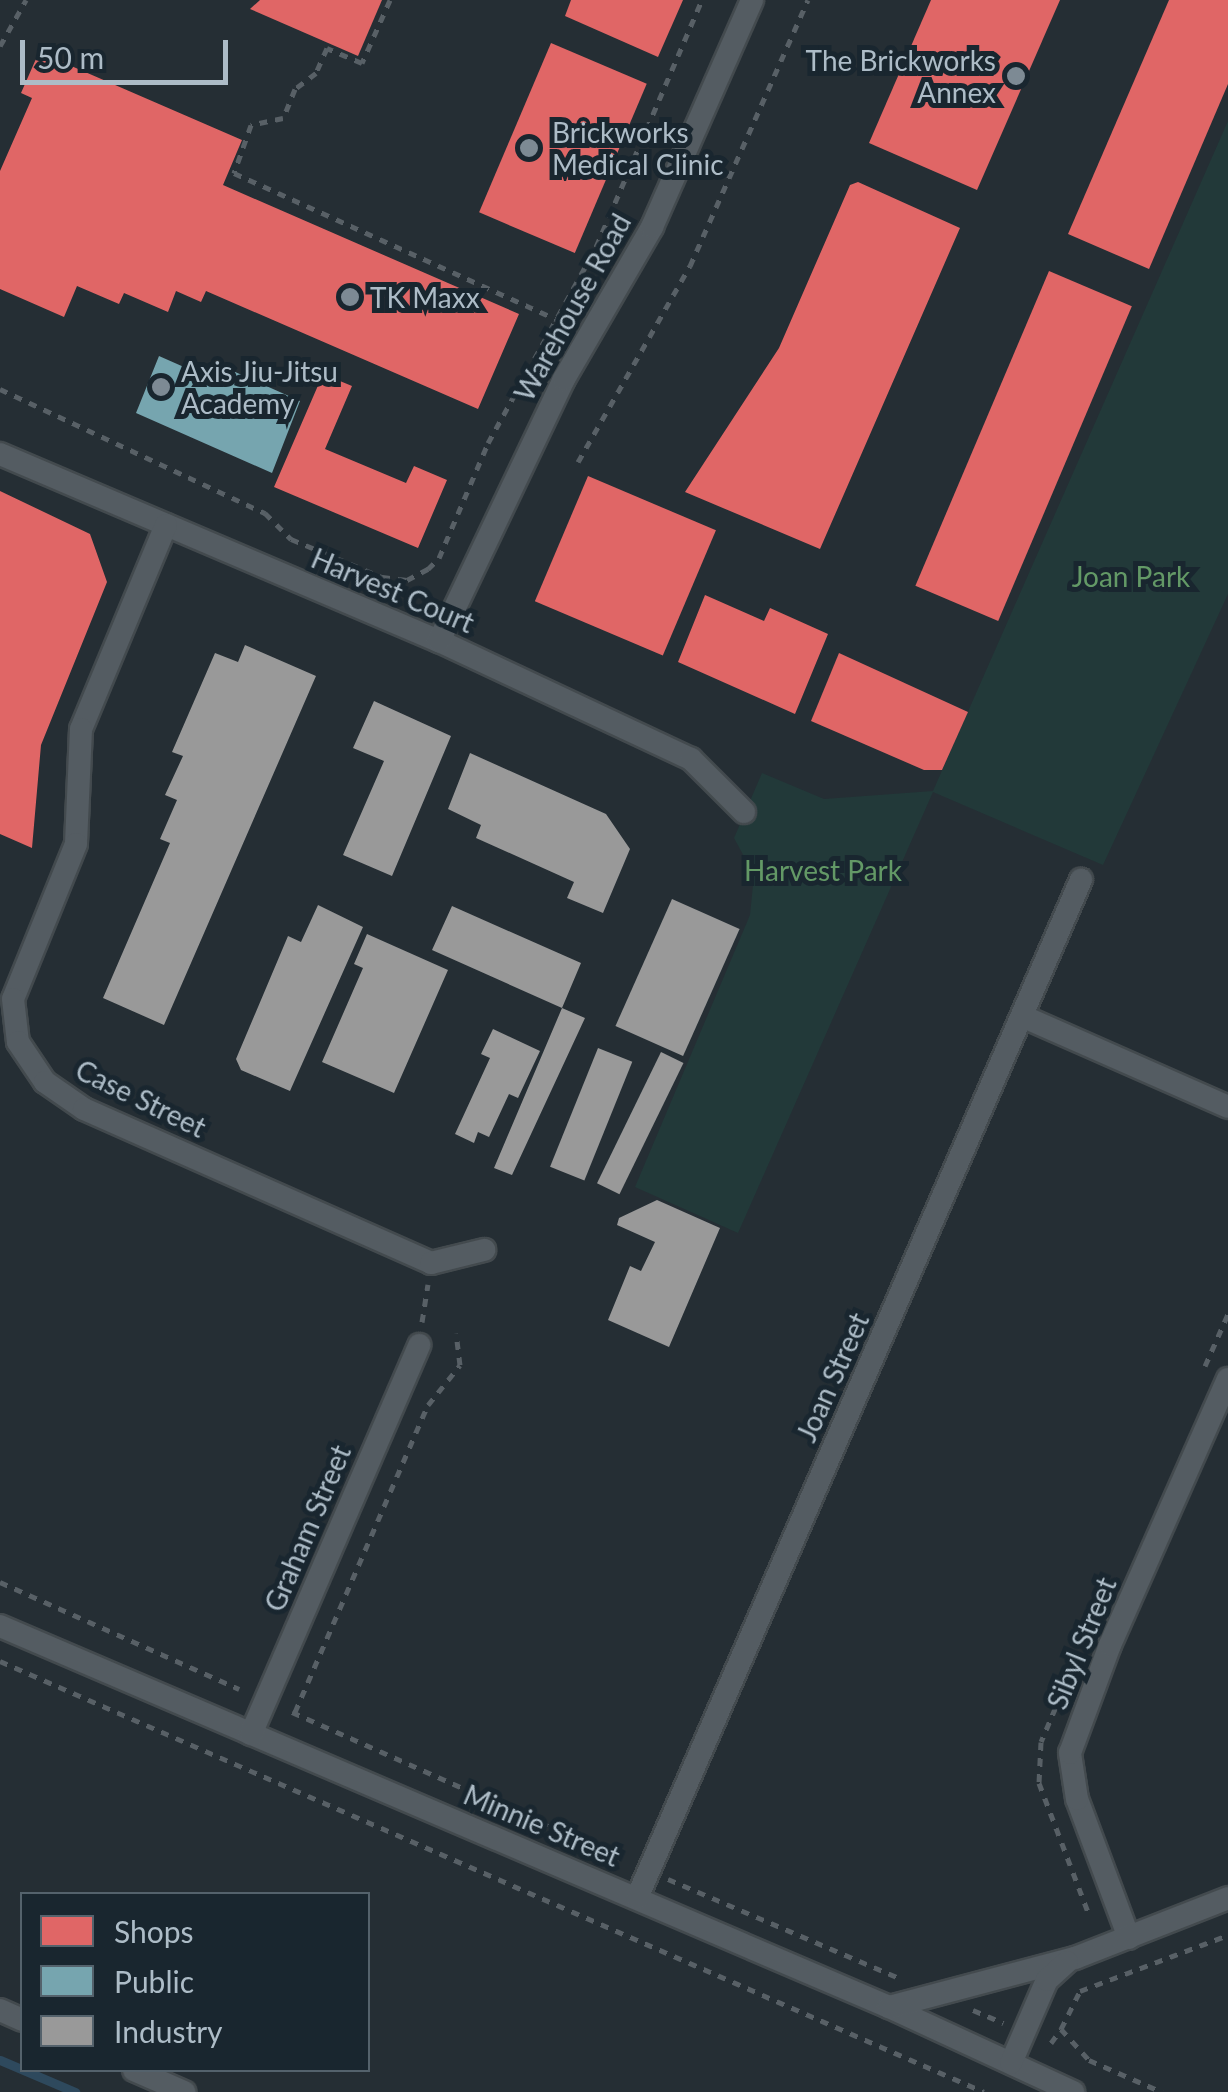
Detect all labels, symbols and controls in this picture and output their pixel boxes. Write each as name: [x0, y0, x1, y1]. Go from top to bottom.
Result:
scale bar: [25, 20, 232, 82]
text: 50 m: [37, 39, 104, 75]
place label: The Brickworks Annex: [806, 43, 996, 109]
marker: The Brickworks Annex: [1005, 65, 1027, 87]
place label: Brickworks Medical Clinic: [552, 115, 724, 181]
marker: Brickworks Medical Clinic: [516, 135, 542, 161]
street label: Warehouse Road: [507, 207, 637, 407]
place label: TK Maxx: [370, 280, 480, 314]
marker: TK Maxx: [339, 286, 361, 308]
place label: Axis Jiu-Jitsu Academy: [181, 354, 339, 420]
marker: Axis Jiu-Jitsu Academy: [150, 376, 172, 398]
street label: Harvest Court: [307, 541, 479, 639]
park label: Joan Park: [1072, 559, 1190, 593]
park label: Harvest Park: [744, 853, 902, 887]
street label: Case Street: [71, 1052, 211, 1144]
street label: Joan Street: [789, 1307, 875, 1447]
street label: Graham Street: [257, 1440, 357, 1616]
street label: Sibyl Street: [1039, 1572, 1123, 1714]
street label: Minnie Street: [459, 1777, 625, 1873]
legend: [20, 1892, 370, 2072]
text: Shops: [114, 1913, 194, 1949]
text: Public: [114, 1963, 194, 1999]
text: Industry: [114, 2013, 223, 2049]

